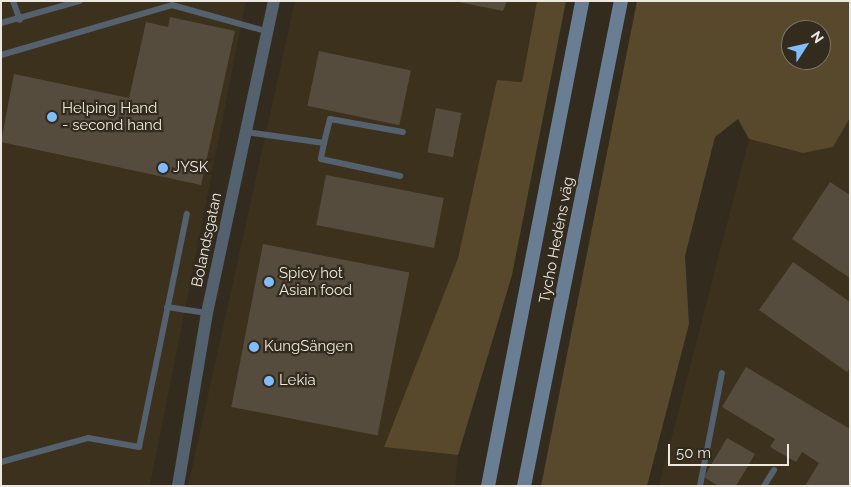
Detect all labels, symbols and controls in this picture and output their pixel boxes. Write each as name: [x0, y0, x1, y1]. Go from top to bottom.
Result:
north arrow: [781, 20, 831, 70]
text: N: [808, 28, 827, 46]
place label: Helping Hand - second hand: [62, 99, 162, 134]
marker: Helping Hand - second hand: [46, 111, 58, 123]
place label: JYSK: [173, 159, 208, 177]
marker: JYSK: [157, 162, 169, 174]
street label: Tycho Hedéns väg: [536, 175, 578, 305]
street label: Bolandsgatan: [188, 191, 226, 289]
place label: Spicy hot Asian food: [279, 264, 352, 299]
marker: Spicy hot Asian food: [263, 276, 275, 288]
place label: KungSängen: [264, 338, 353, 356]
marker: KungSängen: [248, 341, 260, 353]
place label: Lekia: [279, 372, 316, 390]
marker: Lekia: [263, 375, 275, 387]
scale bar: [671, 434, 792, 466]
text: 50 m: [676, 444, 711, 462]

